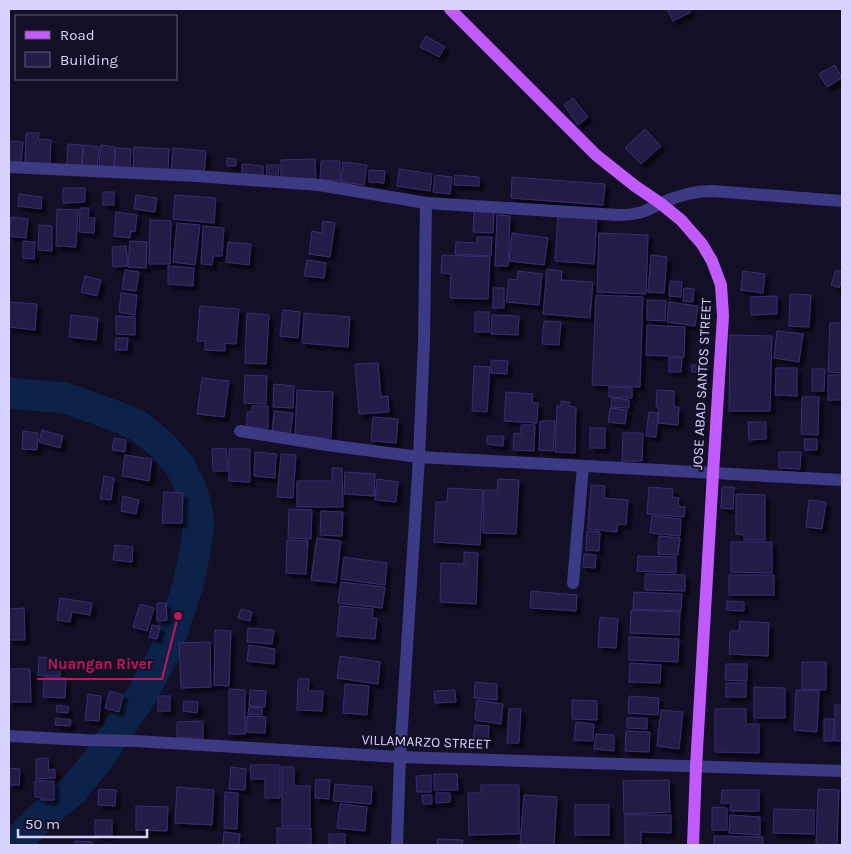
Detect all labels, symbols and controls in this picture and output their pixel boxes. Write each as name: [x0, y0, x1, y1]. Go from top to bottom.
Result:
legend: [15, 15, 178, 80]
text: Road: [60, 26, 95, 44]
text: Building: [60, 51, 118, 69]
street label: JOSE ABAD SANTOS STREET: [689, 297, 715, 471]
callout: Nuangan River: [37, 649, 162, 679]
text: Nuangan River: [47, 655, 153, 673]
street label: VILLAMARZO STREET: [361, 731, 491, 753]
scale bar: [18, 806, 146, 838]
text: 50 m: [25, 815, 60, 833]

